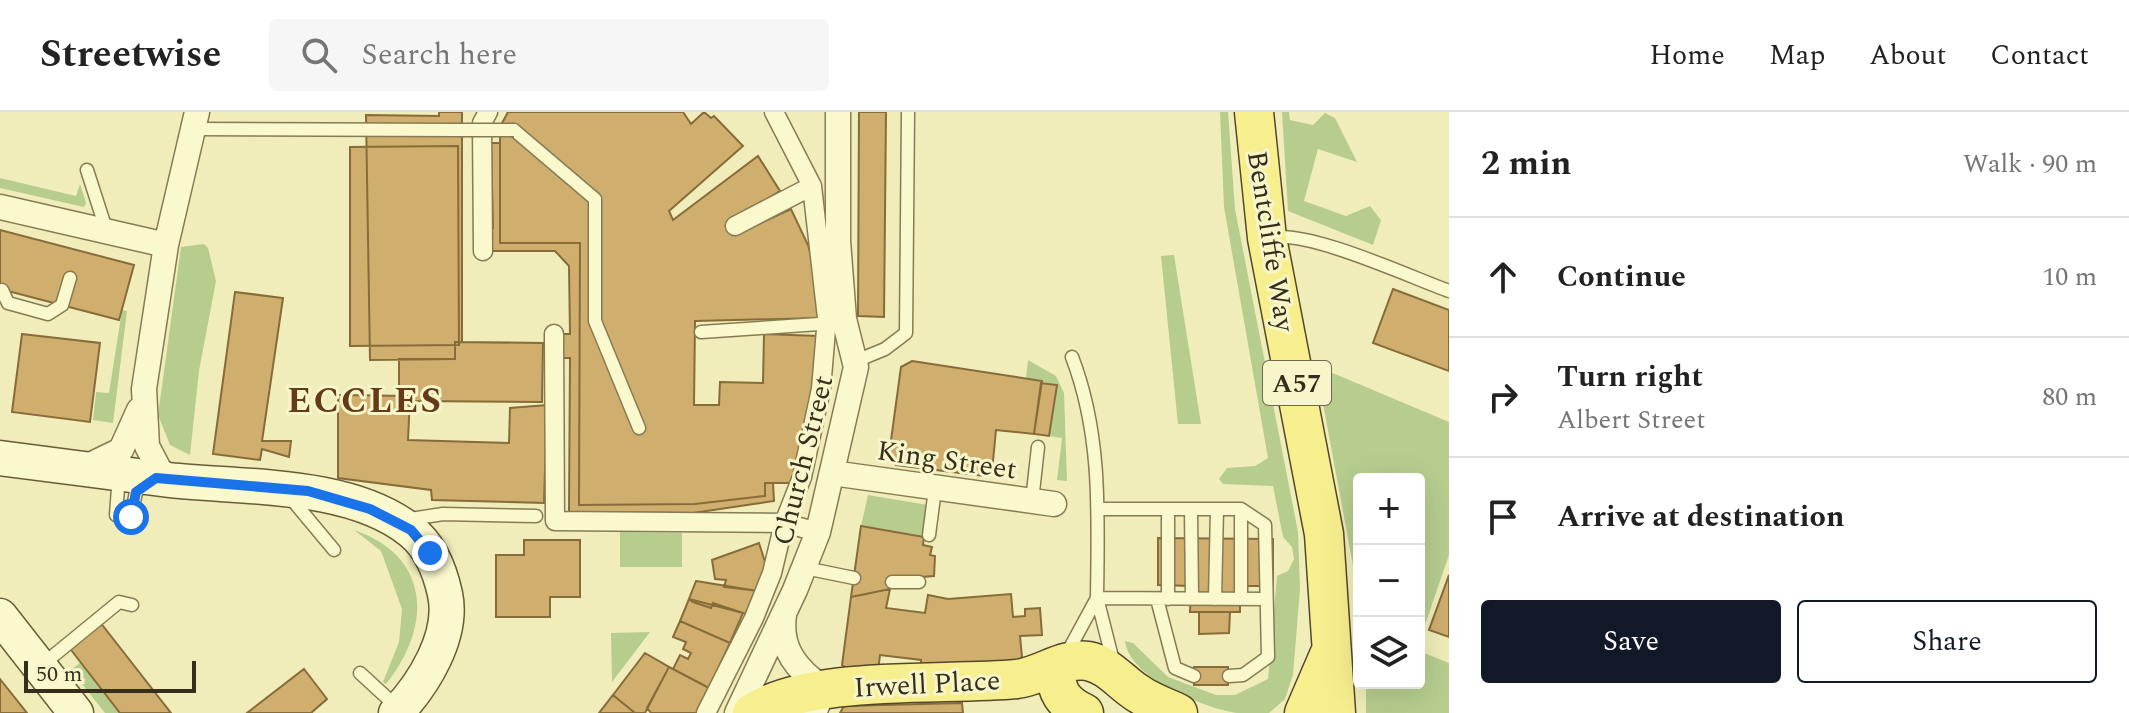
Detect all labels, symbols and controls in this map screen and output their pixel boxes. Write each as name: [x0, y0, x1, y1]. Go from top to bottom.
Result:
search box: [269, 19, 829, 91]
text: Streetwise: [40, 26, 221, 84]
text: Search here: [361, 32, 517, 78]
icon: search: [297, 33, 341, 77]
text: Home: [1649, 34, 1725, 77]
text: Map: [1769, 34, 1825, 77]
text: About: [1869, 34, 1946, 77]
text: Contact: [1990, 34, 2089, 77]
text: 2 min: [1481, 138, 1571, 190]
text: Walk · 90 m: [1963, 144, 2097, 184]
street label: Bentcliffe Way: [1235, 148, 1306, 336]
text: Continue: [1557, 254, 1686, 300]
icon: ahead: [1481, 255, 1525, 299]
text: 10 m: [2042, 257, 2097, 297]
text: Turn right: [1557, 354, 1703, 400]
road number: A57: [1263, 361, 1331, 405]
street label: Church Street: [762, 371, 845, 550]
district label: ECCLES: [287, 374, 443, 429]
icon: right: [1481, 375, 1525, 419]
text: 80 m: [2042, 377, 2097, 417]
text: Albert Street: [1557, 400, 1705, 440]
street label: King Street: [874, 429, 1019, 492]
map controls: [1353, 473, 1425, 689]
button: +: [1353, 473, 1425, 545]
text: Arrive at destination: [1557, 494, 1844, 540]
icon: arrive: [1481, 495, 1525, 539]
route start: [113, 499, 149, 535]
route end: [412, 535, 448, 571]
button: −: [1353, 545, 1425, 617]
button: Save: [1481, 600, 1781, 683]
button: Share: [1797, 600, 2097, 683]
button: layers: [1353, 617, 1425, 689]
scale bar: [24, 657, 196, 693]
text: 50 m: [36, 658, 82, 691]
street label: Irwell Place: [853, 659, 1002, 710]

